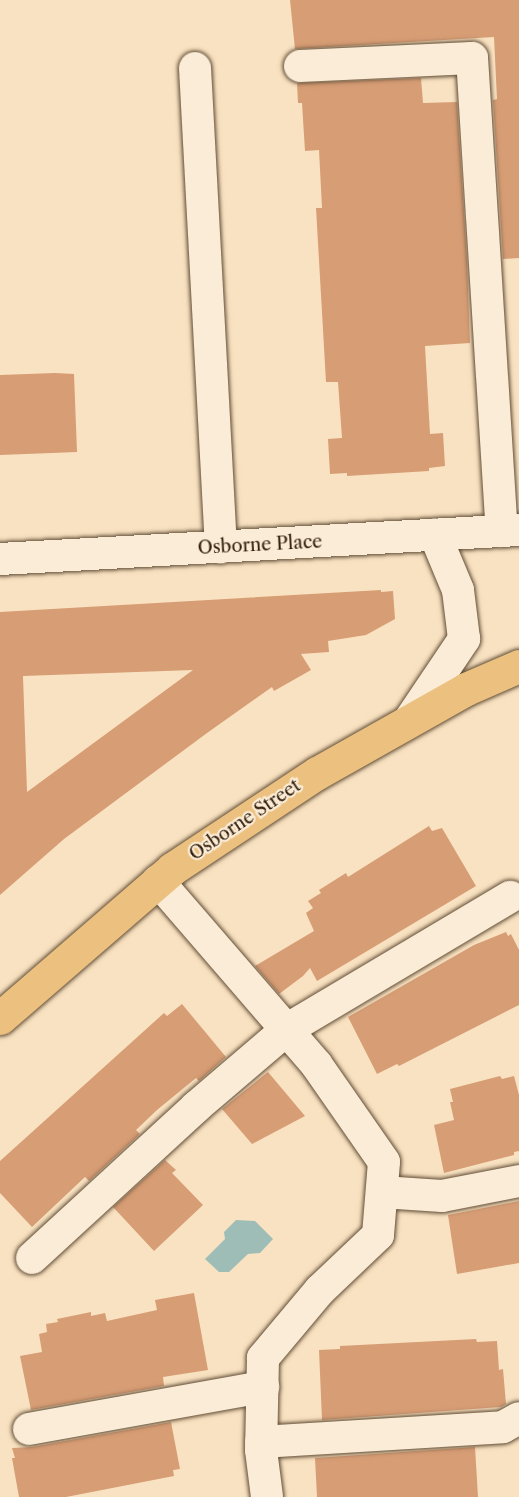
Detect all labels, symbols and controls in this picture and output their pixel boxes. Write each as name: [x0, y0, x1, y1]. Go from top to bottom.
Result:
street label: Osborne Place: [197, 531, 323, 559]
street label: Osborne Street: [185, 775, 305, 865]

